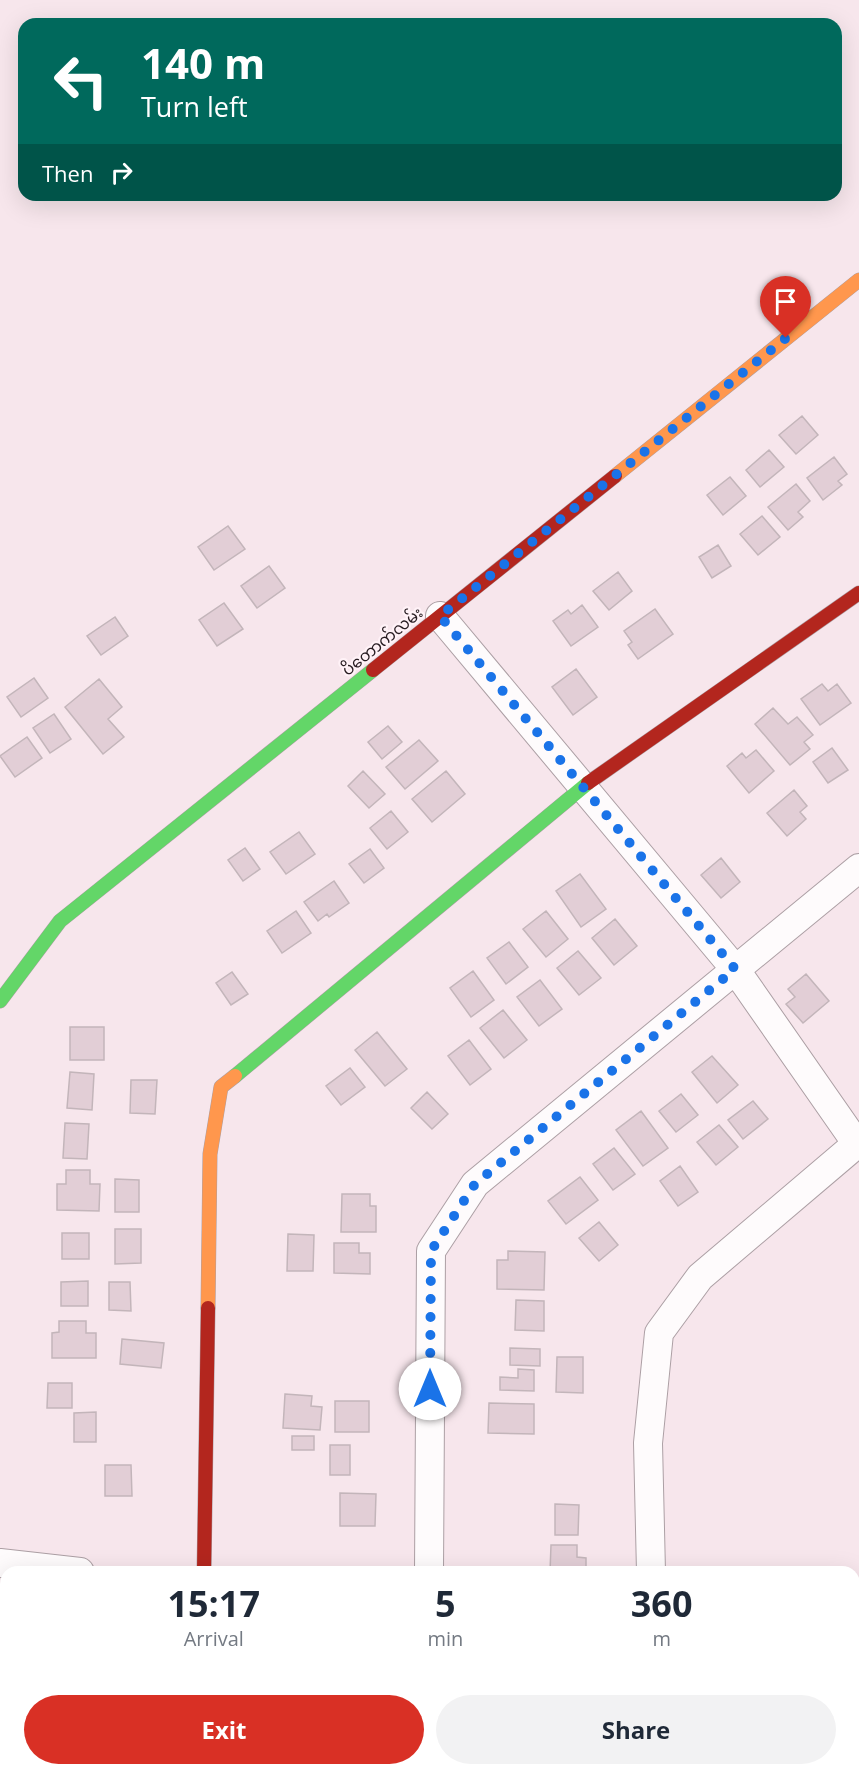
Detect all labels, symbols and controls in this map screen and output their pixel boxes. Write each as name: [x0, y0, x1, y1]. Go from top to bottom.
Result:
text: 140 m: [141, 34, 265, 91]
icon: left: [42, 42, 120, 120]
text: Turn left: [141, 88, 248, 125]
icon: right: [105, 156, 138, 189]
text: Then: [42, 158, 93, 188]
pin: [760, 276, 811, 338]
icon: arrive: [769, 285, 802, 318]
street label: ပိတောက်လမ်း: [337, 602, 427, 680]
position arrow: [398, 1357, 462, 1421]
text: 15:17: [167, 1579, 260, 1628]
text: 5: [435, 1579, 456, 1628]
text: 360: [631, 1579, 693, 1628]
text: Arrival: [184, 1625, 244, 1652]
text: min: [427, 1625, 463, 1652]
text: m: [652, 1625, 671, 1652]
button: Exit: [24, 1695, 424, 1764]
button: Share: [436, 1695, 836, 1764]

